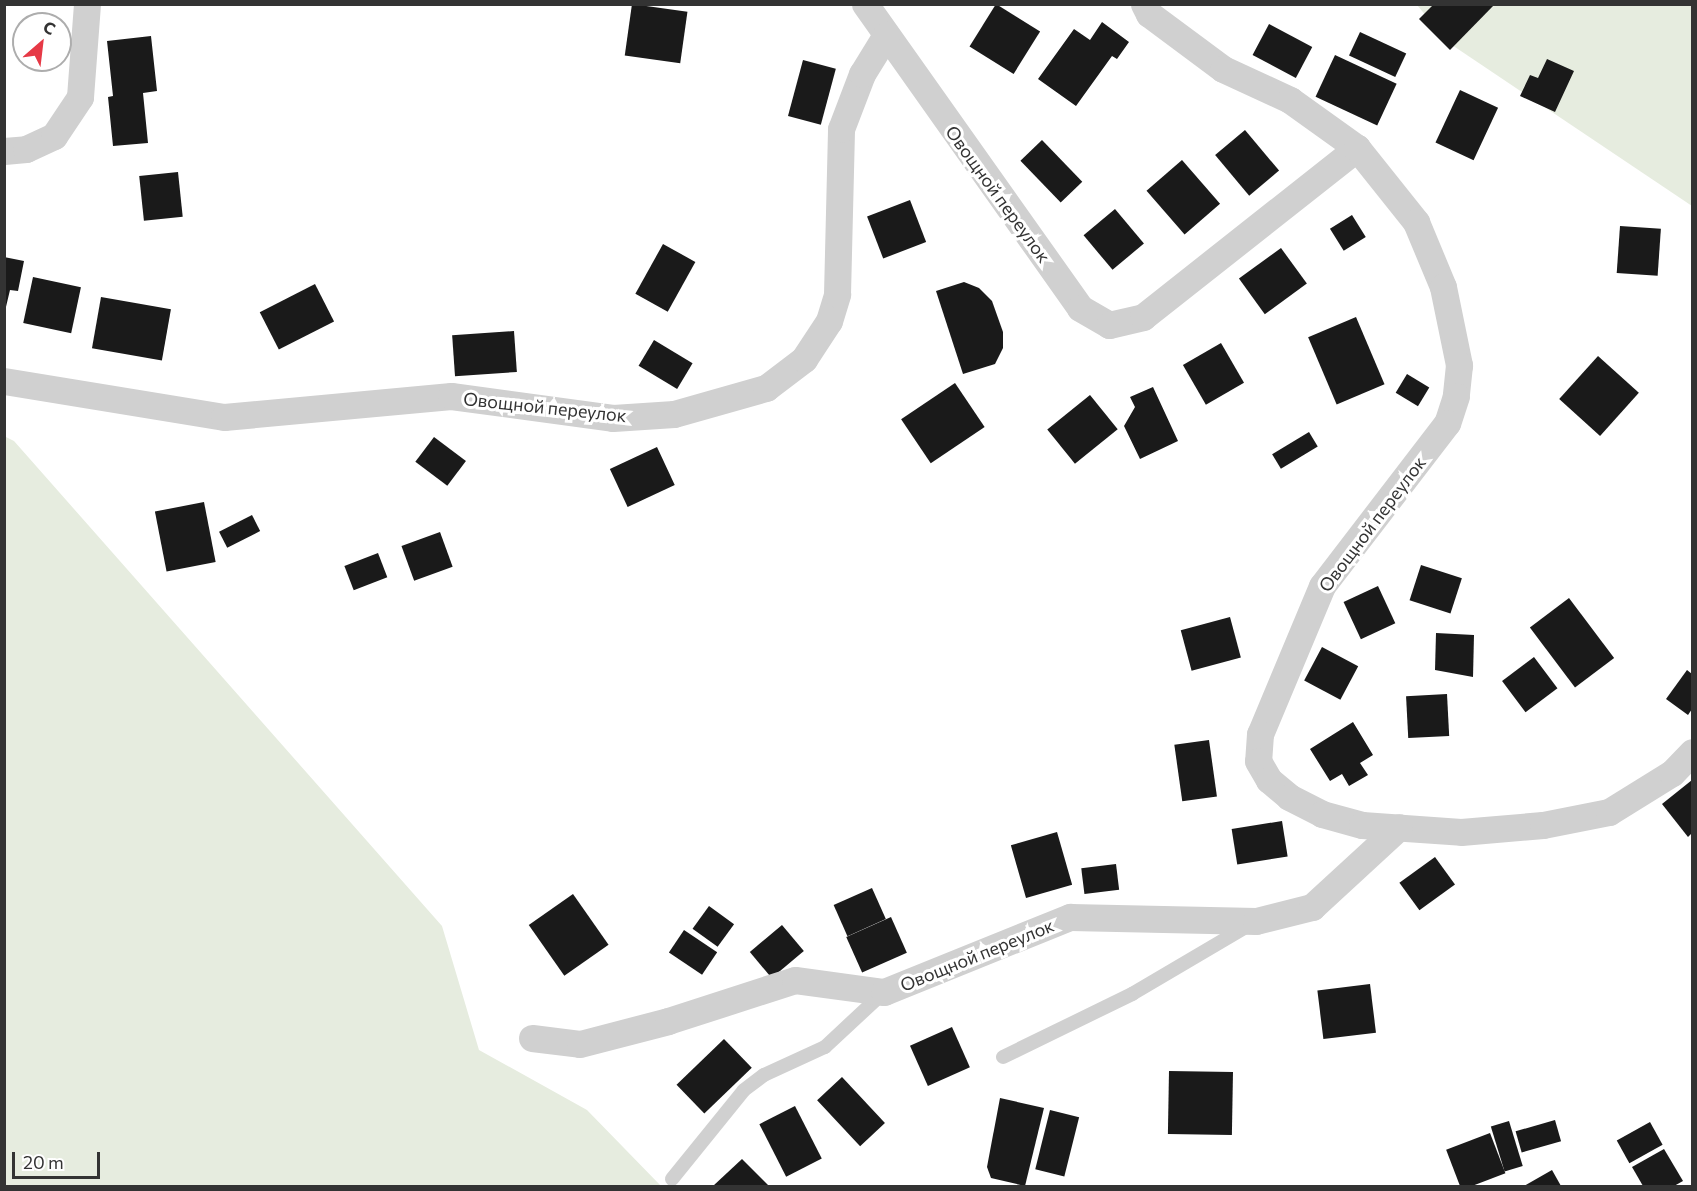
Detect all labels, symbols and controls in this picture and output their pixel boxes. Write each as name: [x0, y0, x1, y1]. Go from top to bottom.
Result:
north arrow: [12, 12, 72, 72]
text: С: [40, 16, 59, 38]
street label: Овощной переулок: [941, 121, 1055, 267]
street label: Овощной переулок: [462, 388, 628, 426]
street label: Овощной переулок: [1314, 452, 1430, 596]
street label: Овощной переулок: [897, 914, 1057, 996]
scale bar: [15, 1140, 104, 1178]
text: 20 m: [23, 1151, 64, 1173]

